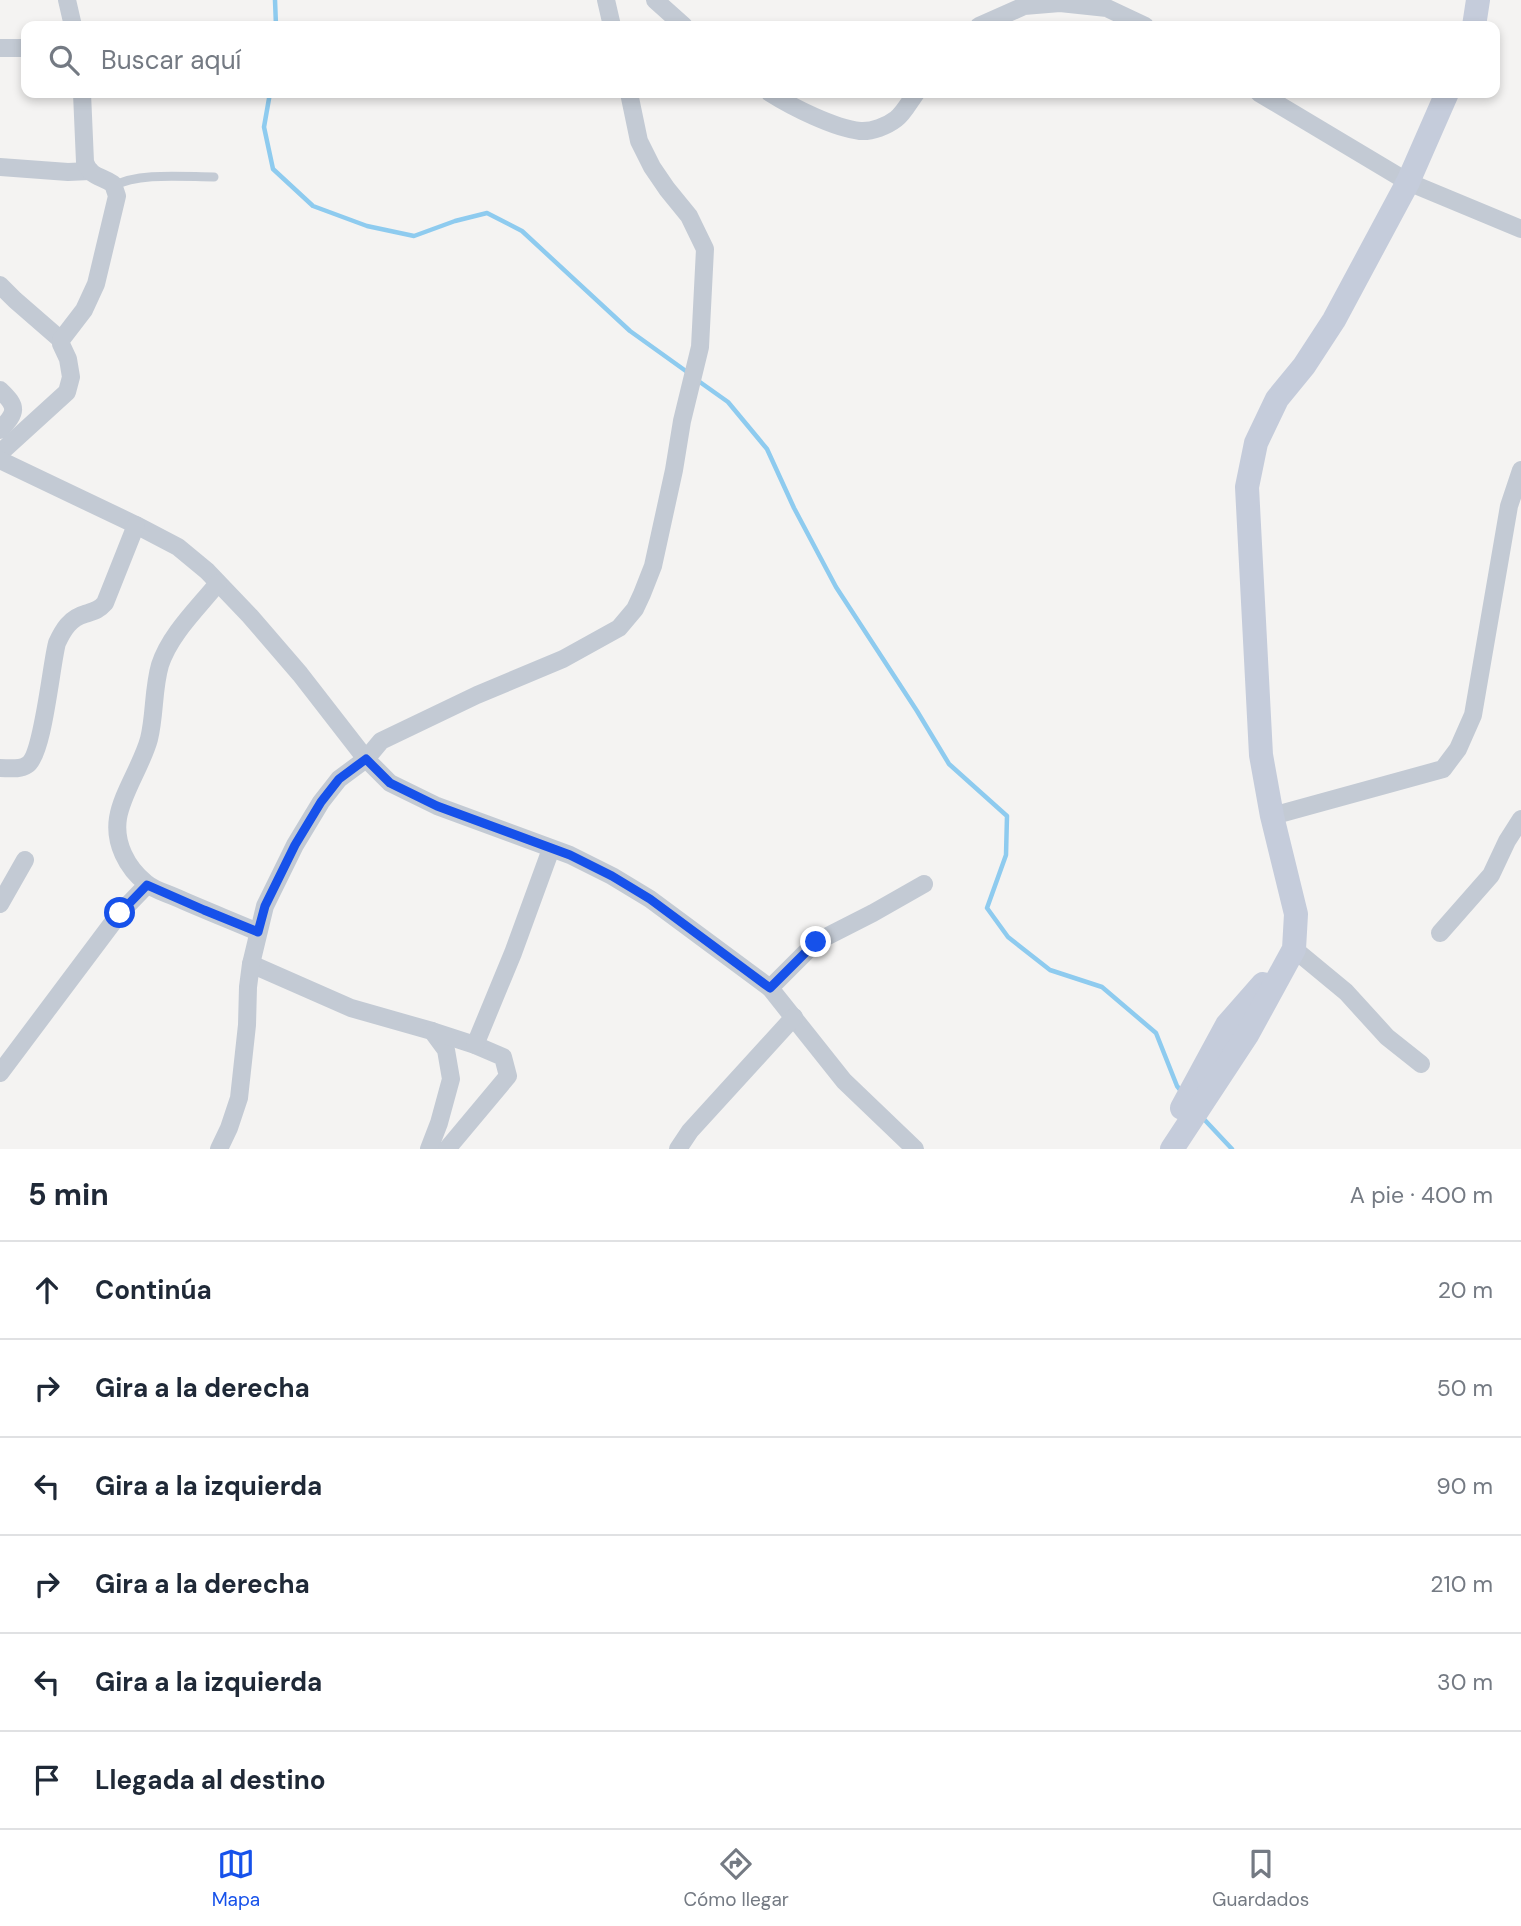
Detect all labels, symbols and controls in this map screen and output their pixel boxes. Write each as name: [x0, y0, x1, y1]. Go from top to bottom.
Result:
search box: [21, 21, 1500, 98]
icon: search: [45, 41, 83, 79]
text: Buscar aquí: [101, 43, 241, 77]
route start: [104, 897, 135, 928]
route end: [800, 926, 831, 957]
text: 5 min: [28, 1175, 109, 1214]
text: A pie · 400 m: [1350, 1180, 1493, 1210]
icon: ahead: [28, 1271, 66, 1309]
text: Continúa: [95, 1273, 212, 1307]
text: 20 m: [1438, 1275, 1493, 1305]
icon: right: [28, 1369, 66, 1407]
text: Gira a la derecha: [95, 1371, 310, 1405]
text: 50 m: [1437, 1373, 1493, 1403]
icon: left: [28, 1467, 66, 1505]
text: Gira a la izquierda: [95, 1469, 322, 1503]
text: 90 m: [1436, 1471, 1493, 1501]
icon: right: [28, 1565, 66, 1603]
text: Gira a la derecha: [95, 1567, 310, 1601]
text: 210 m: [1430, 1569, 1493, 1599]
icon: left: [28, 1663, 66, 1701]
text: Gira a la izquierda: [95, 1665, 322, 1699]
text: 30 m: [1437, 1667, 1493, 1697]
icon: arrive: [28, 1761, 66, 1799]
text: Llegada al destino: [95, 1763, 326, 1797]
tab: Mapa: [212, 1845, 260, 1912]
tab: Cómo llegar: [683, 1845, 789, 1912]
tab: Guardados: [1212, 1845, 1309, 1912]

